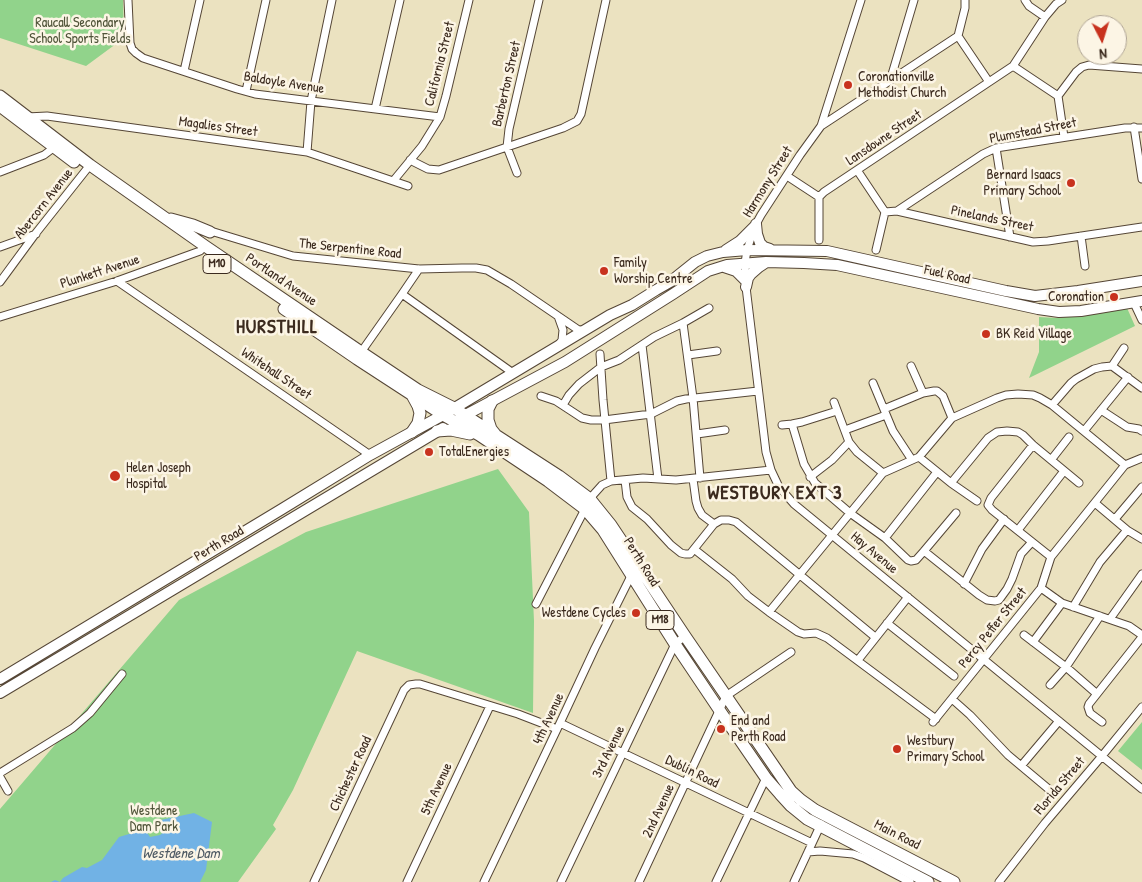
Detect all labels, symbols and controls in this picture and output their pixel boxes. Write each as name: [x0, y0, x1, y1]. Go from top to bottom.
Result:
park label: Raucall Secondary School Sports Fields: [29, 15, 131, 48]
north arrow: [1077, 15, 1127, 65]
street label: California Street: [421, 20, 459, 108]
street label: Barberton Street: [489, 40, 525, 128]
text: N: [1099, 45, 1108, 64]
street label: Baldoyle Avenue: [243, 68, 325, 98]
place label: Coronationville Methodist Church: [858, 69, 946, 102]
marker: Coronationville Methodist Church: [842, 79, 854, 91]
street label: Lansdowne Street: [843, 107, 925, 169]
street label: Magalies Street: [178, 113, 258, 141]
street label: Plumstead Street: [988, 114, 1078, 148]
street label: Harmony Street: [740, 143, 796, 221]
street label: Abercorn Avenue: [11, 165, 77, 243]
place label: Bernard Isaacs Primary School: [983, 167, 1061, 200]
marker: Bernard Isaacs Primary School: [1065, 177, 1077, 189]
street label: Pinelands Street: [949, 202, 1035, 236]
street label: The Serpentine Road: [298, 235, 402, 263]
street label: Portland Avenue: [242, 250, 320, 310]
street label: Plunkett Avenue: [58, 251, 142, 293]
road number: M10: [203, 254, 231, 274]
place label: Family Worship Centre: [614, 255, 693, 288]
street label: Fuel Road: [923, 262, 971, 288]
marker: Family Worship Centre: [598, 265, 610, 277]
place label: Coronation: [1048, 289, 1104, 305]
marker: Coronation: [1108, 291, 1120, 303]
district label: HURSTHILL: [235, 317, 319, 339]
place label: BK Reid Village: [996, 326, 1072, 342]
marker: BK Reid Village: [980, 328, 992, 340]
street label: Whitehall Street: [238, 344, 314, 404]
place label: TotalEnergies: [439, 444, 509, 460]
marker: TotalEnergies: [423, 446, 435, 458]
place label: Helen Joseph Hospital: [126, 460, 191, 492]
marker: Helen Joseph Hospital: [108, 469, 122, 483]
district label: WESTBURY EXT 3: [706, 483, 844, 505]
street label: Perth Road: [191, 523, 247, 565]
street label: Hay Avenue: [847, 528, 901, 578]
street label: Perth Road: [619, 534, 663, 590]
street label: Percy Peffer Street: [955, 584, 1031, 672]
place label: Westdene Cycles: [542, 605, 626, 621]
marker: Westdene Cycles: [630, 607, 642, 619]
road number: M18: [646, 610, 674, 630]
street label: 4th Avenue: [530, 691, 568, 747]
place label: End and Perth Road: [731, 713, 786, 746]
street label: 3rd Avenue: [589, 723, 629, 781]
marker: End and Perth Road: [715, 723, 727, 735]
place label: Westbury Primary School: [907, 733, 985, 766]
street label: Chichester Road: [326, 734, 376, 814]
marker: Westbury Primary School: [891, 743, 903, 755]
street label: Dublin Road: [663, 752, 721, 792]
street label: Florida Street: [1031, 754, 1089, 818]
street label: 5th Avenue: [418, 760, 456, 818]
street label: 2nd Avenue: [639, 782, 679, 840]
park label: Westdene Dam Park: [130, 803, 178, 836]
street label: Main Road: [871, 816, 923, 854]
water label: Westdene Dam: [142, 845, 220, 863]

